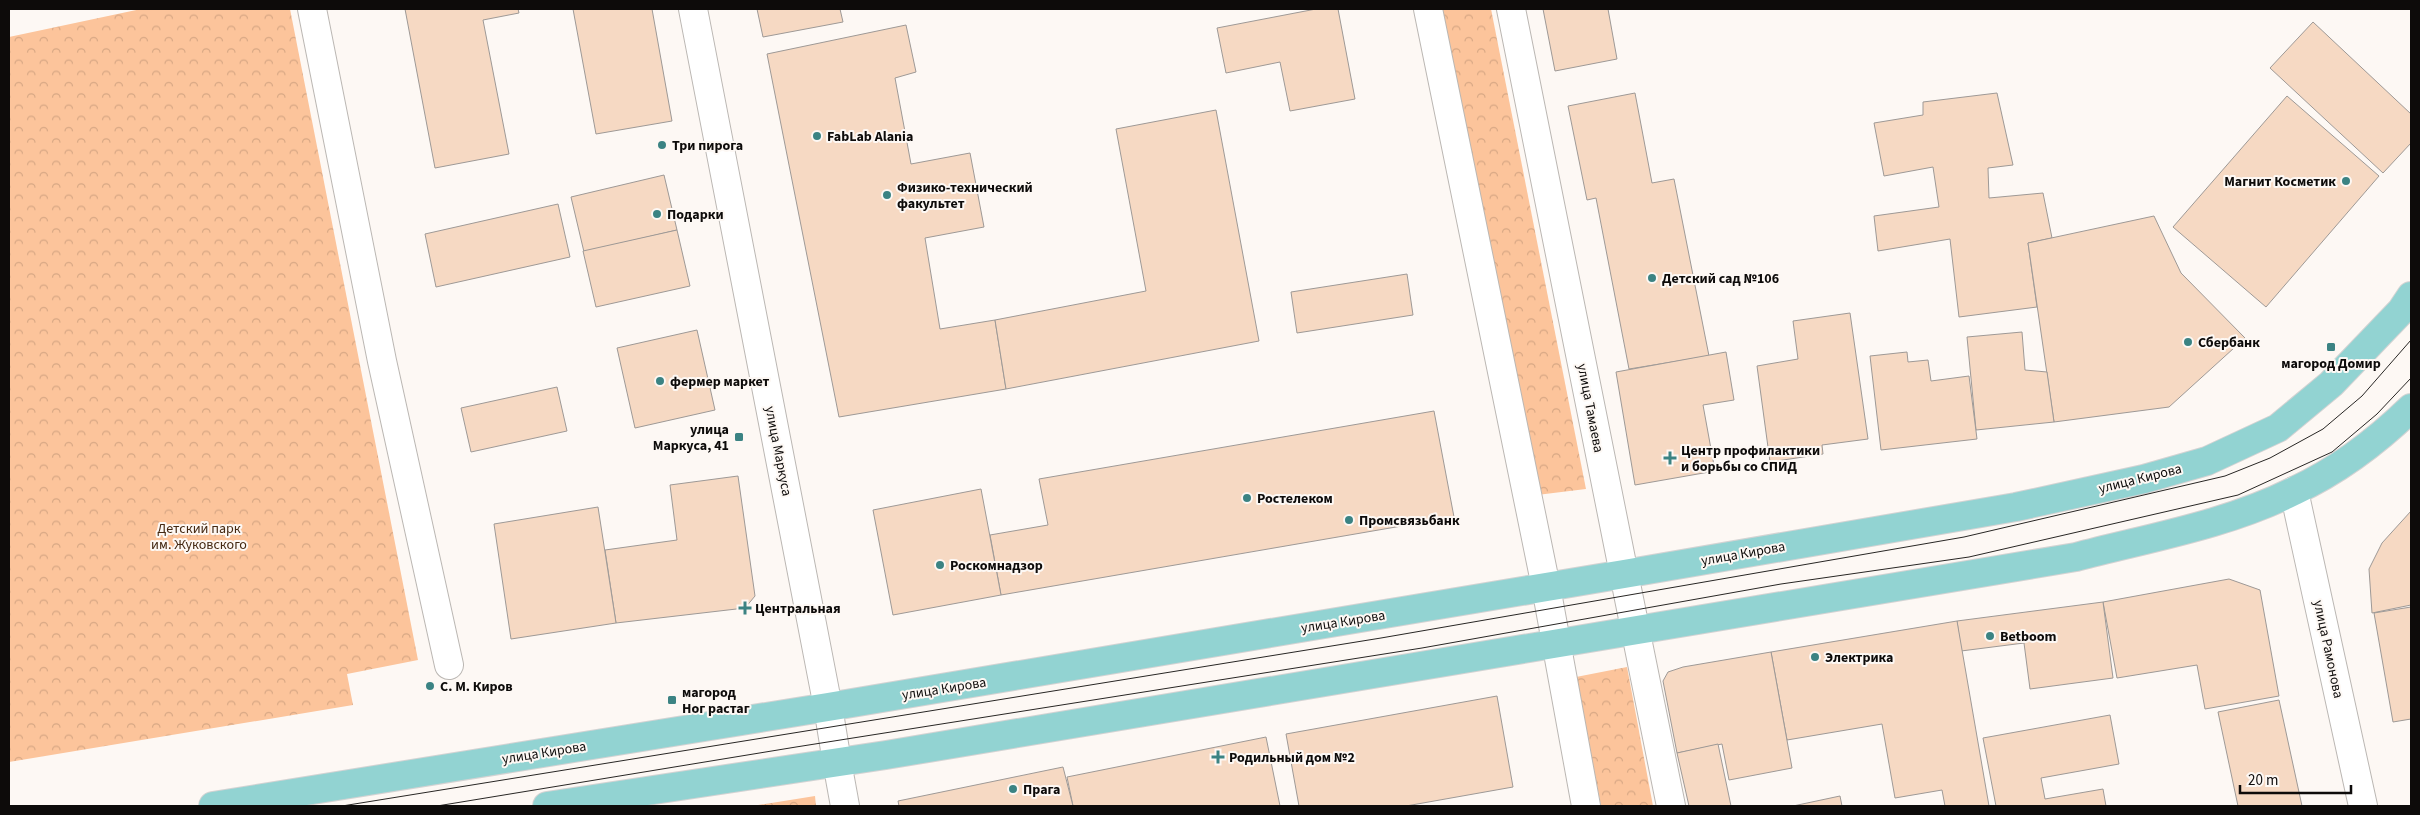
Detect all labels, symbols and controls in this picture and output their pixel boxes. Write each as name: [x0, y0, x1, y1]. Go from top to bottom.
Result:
place label: FabLab Alania: [827, 127, 913, 147]
marker: FabLab Alania: [811, 130, 823, 142]
place label: Три пирога: [672, 136, 743, 156]
marker: Три пирога: [656, 139, 668, 151]
place label: Магнит Косметик: [2224, 172, 2336, 192]
marker: Магнит Косметик: [2340, 175, 2352, 187]
place label: Физико-технический факультет: [897, 178, 1033, 214]
marker: Физико-технический факультет: [881, 189, 893, 201]
place label: Подарки: [667, 205, 724, 225]
marker: Подарки: [651, 208, 663, 220]
place label: Детский сад №106: [1662, 269, 1779, 289]
marker: Детский сад №106: [1646, 272, 1658, 284]
place label: Сбербанк: [2198, 333, 2260, 353]
marker: Сбербанк: [2182, 336, 2194, 348]
marker: магород Домир: [2325, 341, 2337, 353]
place label: магород Домир: [2281, 354, 2381, 374]
street label: улица Тамаева: [1572, 362, 1608, 454]
place label: фермер маркет: [670, 372, 770, 392]
marker: фермер маркет: [654, 375, 666, 387]
street label: улица Маркуса: [760, 405, 797, 498]
place label: улица Маркуса, 41: [653, 420, 729, 456]
marker: улица Маркуса, 41: [733, 431, 745, 443]
place label: Центр профилактики и борьбы со СПИД: [1681, 441, 1820, 477]
marker: Центр профилактики и борьбы со СПИД: [1663, 451, 1677, 465]
street label: улица Кирова: [2097, 459, 2184, 499]
place label: Ростелеком: [1257, 489, 1333, 509]
marker: Ростелеком: [1241, 492, 1253, 504]
place label: Промсвязьбанк: [1359, 511, 1460, 531]
marker: Промсвязьбанк: [1343, 514, 1355, 526]
park label: Детский парк им. Жуковского: [151, 519, 247, 555]
street label: улица Кирова: [1700, 537, 1787, 571]
place label: Роскомнадзор: [950, 556, 1043, 576]
marker: Роскомнадзор: [934, 559, 946, 571]
street label: улица Рамонова: [2308, 598, 2348, 700]
place label: Центральная: [755, 599, 841, 619]
marker: Центральная: [739, 602, 751, 614]
street label: улица Кирова: [1300, 605, 1387, 639]
place label: Betboom: [2000, 627, 2057, 647]
marker: Betboom: [1984, 630, 1996, 642]
place label: Электрика: [1825, 648, 1893, 668]
marker: Электрика: [1809, 651, 1821, 663]
street label: улица Кирова: [901, 672, 988, 706]
place label: С. М. Киров: [440, 677, 513, 697]
marker: С. М. Киров: [424, 680, 436, 692]
place label: магород Ног растаг: [682, 683, 750, 719]
marker: магород Ног растаг: [666, 694, 678, 706]
street label: улица Кирова: [501, 736, 588, 770]
place label: Родильный дом №2: [1229, 748, 1355, 768]
marker: Родильный дом №2: [1211, 750, 1225, 764]
scale bar: [2240, 762, 2351, 794]
text: 20 m: [2248, 770, 2278, 791]
place label: Прага: [1023, 780, 1060, 800]
marker: Прага: [1007, 783, 1019, 795]

